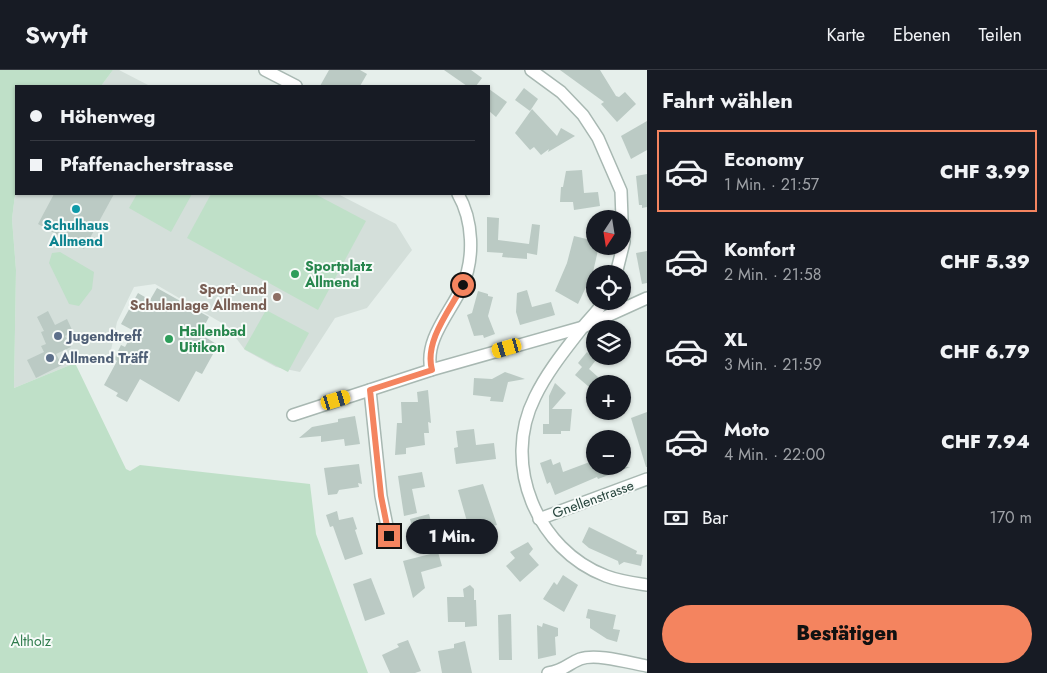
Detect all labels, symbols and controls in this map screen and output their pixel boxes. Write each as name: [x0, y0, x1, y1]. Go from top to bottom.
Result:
text: Swyft: [25, 17, 87, 52]
text: Karte: [826, 22, 865, 48]
text: Ebenen: [893, 22, 951, 48]
text: Teilen: [979, 22, 1022, 48]
text: Fahrt wählen: [662, 84, 793, 116]
text: Höhenweg: [60, 103, 155, 130]
text: Economy: [724, 146, 804, 173]
icon: car: [664, 149, 709, 194]
text: Pfaffenacherstrasse: [60, 151, 234, 178]
text: CHF 3.99: [940, 158, 1030, 185]
text: 1 Min. · 21:57: [724, 173, 819, 196]
marker: Schulhaus Allmend: [70, 203, 82, 215]
north arrow: [586, 210, 631, 255]
map controls: [586, 210, 631, 475]
place label: Schulhaus Allmend: [43, 215, 109, 251]
text: Komfort: [724, 236, 795, 263]
icon: car: [664, 239, 709, 284]
text: CHF 5.39: [940, 248, 1030, 275]
place label: Sportplatz Allmend: [304, 256, 373, 292]
text: 2 Min. · 21:58: [724, 263, 822, 286]
button: locate: [586, 265, 631, 310]
marker: Sportplatz Allmend: [289, 268, 301, 280]
route start: [452, 274, 474, 296]
place label: Sport- und Schulanlage Allmend: [130, 279, 267, 315]
marker: Sport- und Schulanlage Allmend: [271, 291, 283, 303]
button: layers: [586, 320, 631, 365]
place label: Hallenbad Uitikon: [179, 321, 246, 357]
place label: Jugendtreff: [65, 326, 143, 346]
text: XL: [724, 326, 747, 353]
icon: car: [664, 329, 709, 374]
marker: Jugendtreff: [52, 330, 64, 342]
marker: Hallenbad Uitikon: [163, 333, 175, 345]
car: [490, 337, 523, 359]
text: CHF 6.79: [940, 338, 1030, 365]
place label: Allmend Träff: [59, 348, 149, 368]
marker: Allmend Träff: [44, 352, 56, 364]
text: 3 Min. · 21:59: [724, 353, 822, 376]
button: +: [586, 375, 631, 420]
car: [319, 388, 352, 412]
text: Moto: [724, 416, 769, 443]
icon: car: [664, 419, 709, 464]
text: CHF 7.94: [941, 428, 1030, 455]
button: −: [586, 430, 631, 475]
text: 4 Min. · 22:00: [724, 443, 825, 466]
street label: Gnellenstrasse: [549, 475, 637, 523]
icon: cash: [662, 504, 690, 532]
text: Bar: [702, 504, 728, 531]
text: 170 m: [990, 506, 1032, 529]
callout: 1 Min.: [406, 518, 499, 554]
route end: [378, 525, 400, 547]
text: 1 Min.: [428, 525, 476, 548]
button: Bestätigen: [662, 605, 1032, 663]
park label: Altholz: [11, 631, 52, 651]

